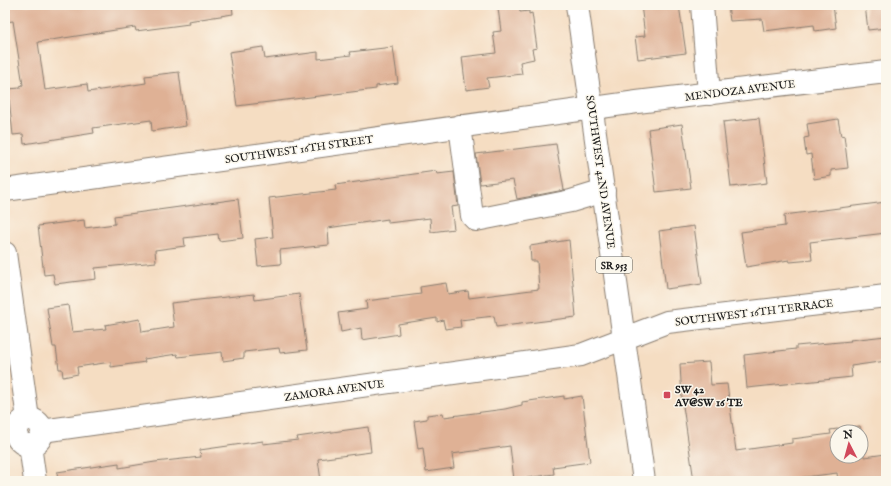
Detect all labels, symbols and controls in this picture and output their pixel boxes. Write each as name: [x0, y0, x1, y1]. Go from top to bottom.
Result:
street label: MENDOZA AVENUE: [684, 77, 797, 105]
street label: SOUTHWEST 42ND AVENUE: [582, 94, 618, 250]
street label: SOUTHWEST 16TH STREET: [224, 133, 374, 167]
road number: SR 953: [596, 257, 632, 273]
street label: SOUTHWEST 16TH TERRACE: [674, 296, 834, 330]
street label: ZAMORA AVENUE: [283, 377, 385, 405]
place label: SW 42 AV@SW 16 TE: [674, 383, 743, 410]
marker: SW 42 AV@SW 16 TE: [662, 390, 672, 400]
north arrow: [829, 424, 869, 464]
text: N: [842, 428, 854, 443]

